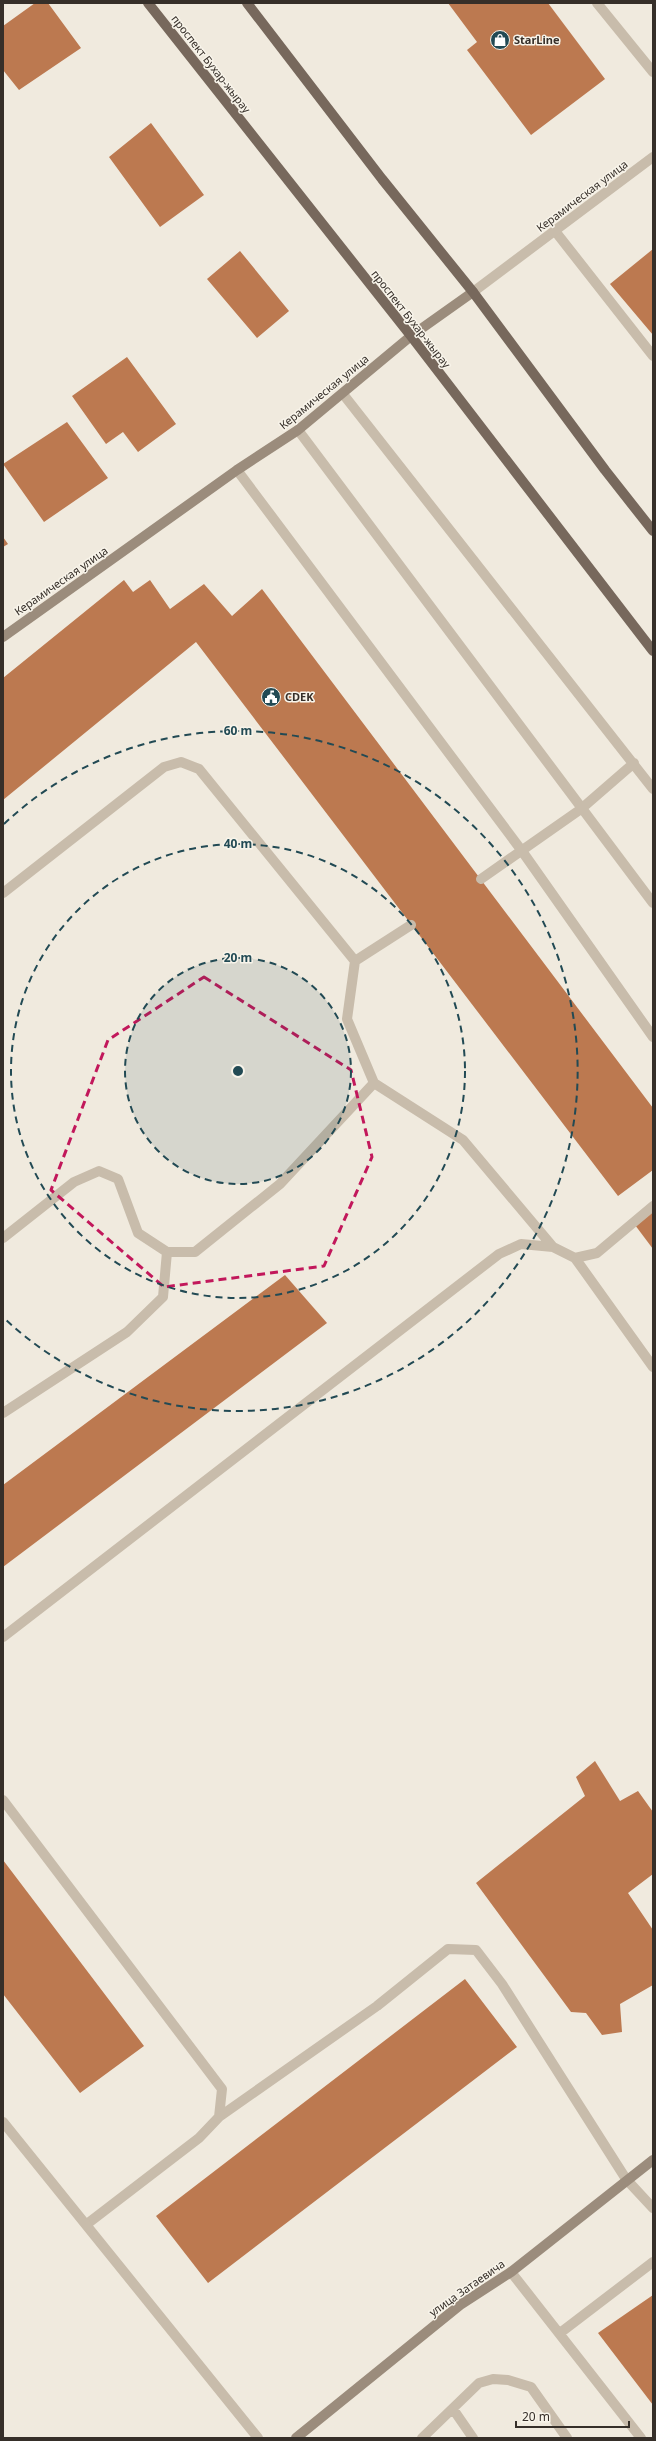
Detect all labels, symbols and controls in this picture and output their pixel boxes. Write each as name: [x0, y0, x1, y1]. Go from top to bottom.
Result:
street label: проспект Бухар-жырау: [168, 12, 255, 116]
shop icon: StarLine: [489, 29, 511, 51]
place label: StarLine: [514, 32, 560, 47]
street label: Керамическая улица: [533, 156, 630, 235]
street label: проспект Бухар-жырау: [368, 267, 455, 371]
street label: Керамическая улица: [276, 351, 371, 432]
street label: Керамическая улица: [11, 543, 110, 619]
public building icon: CDEK: [260, 686, 282, 708]
place label: CDEK: [285, 689, 314, 704]
text: 60 m: [224, 722, 252, 739]
text: 40 m: [224, 835, 252, 852]
text: 20 m: [224, 949, 252, 966]
centre of rings: [231, 1064, 245, 1078]
street label: улица Затаевича: [426, 2256, 508, 2319]
scale bar: [516, 2403, 629, 2429]
text: 20 m: [522, 2408, 550, 2425]

